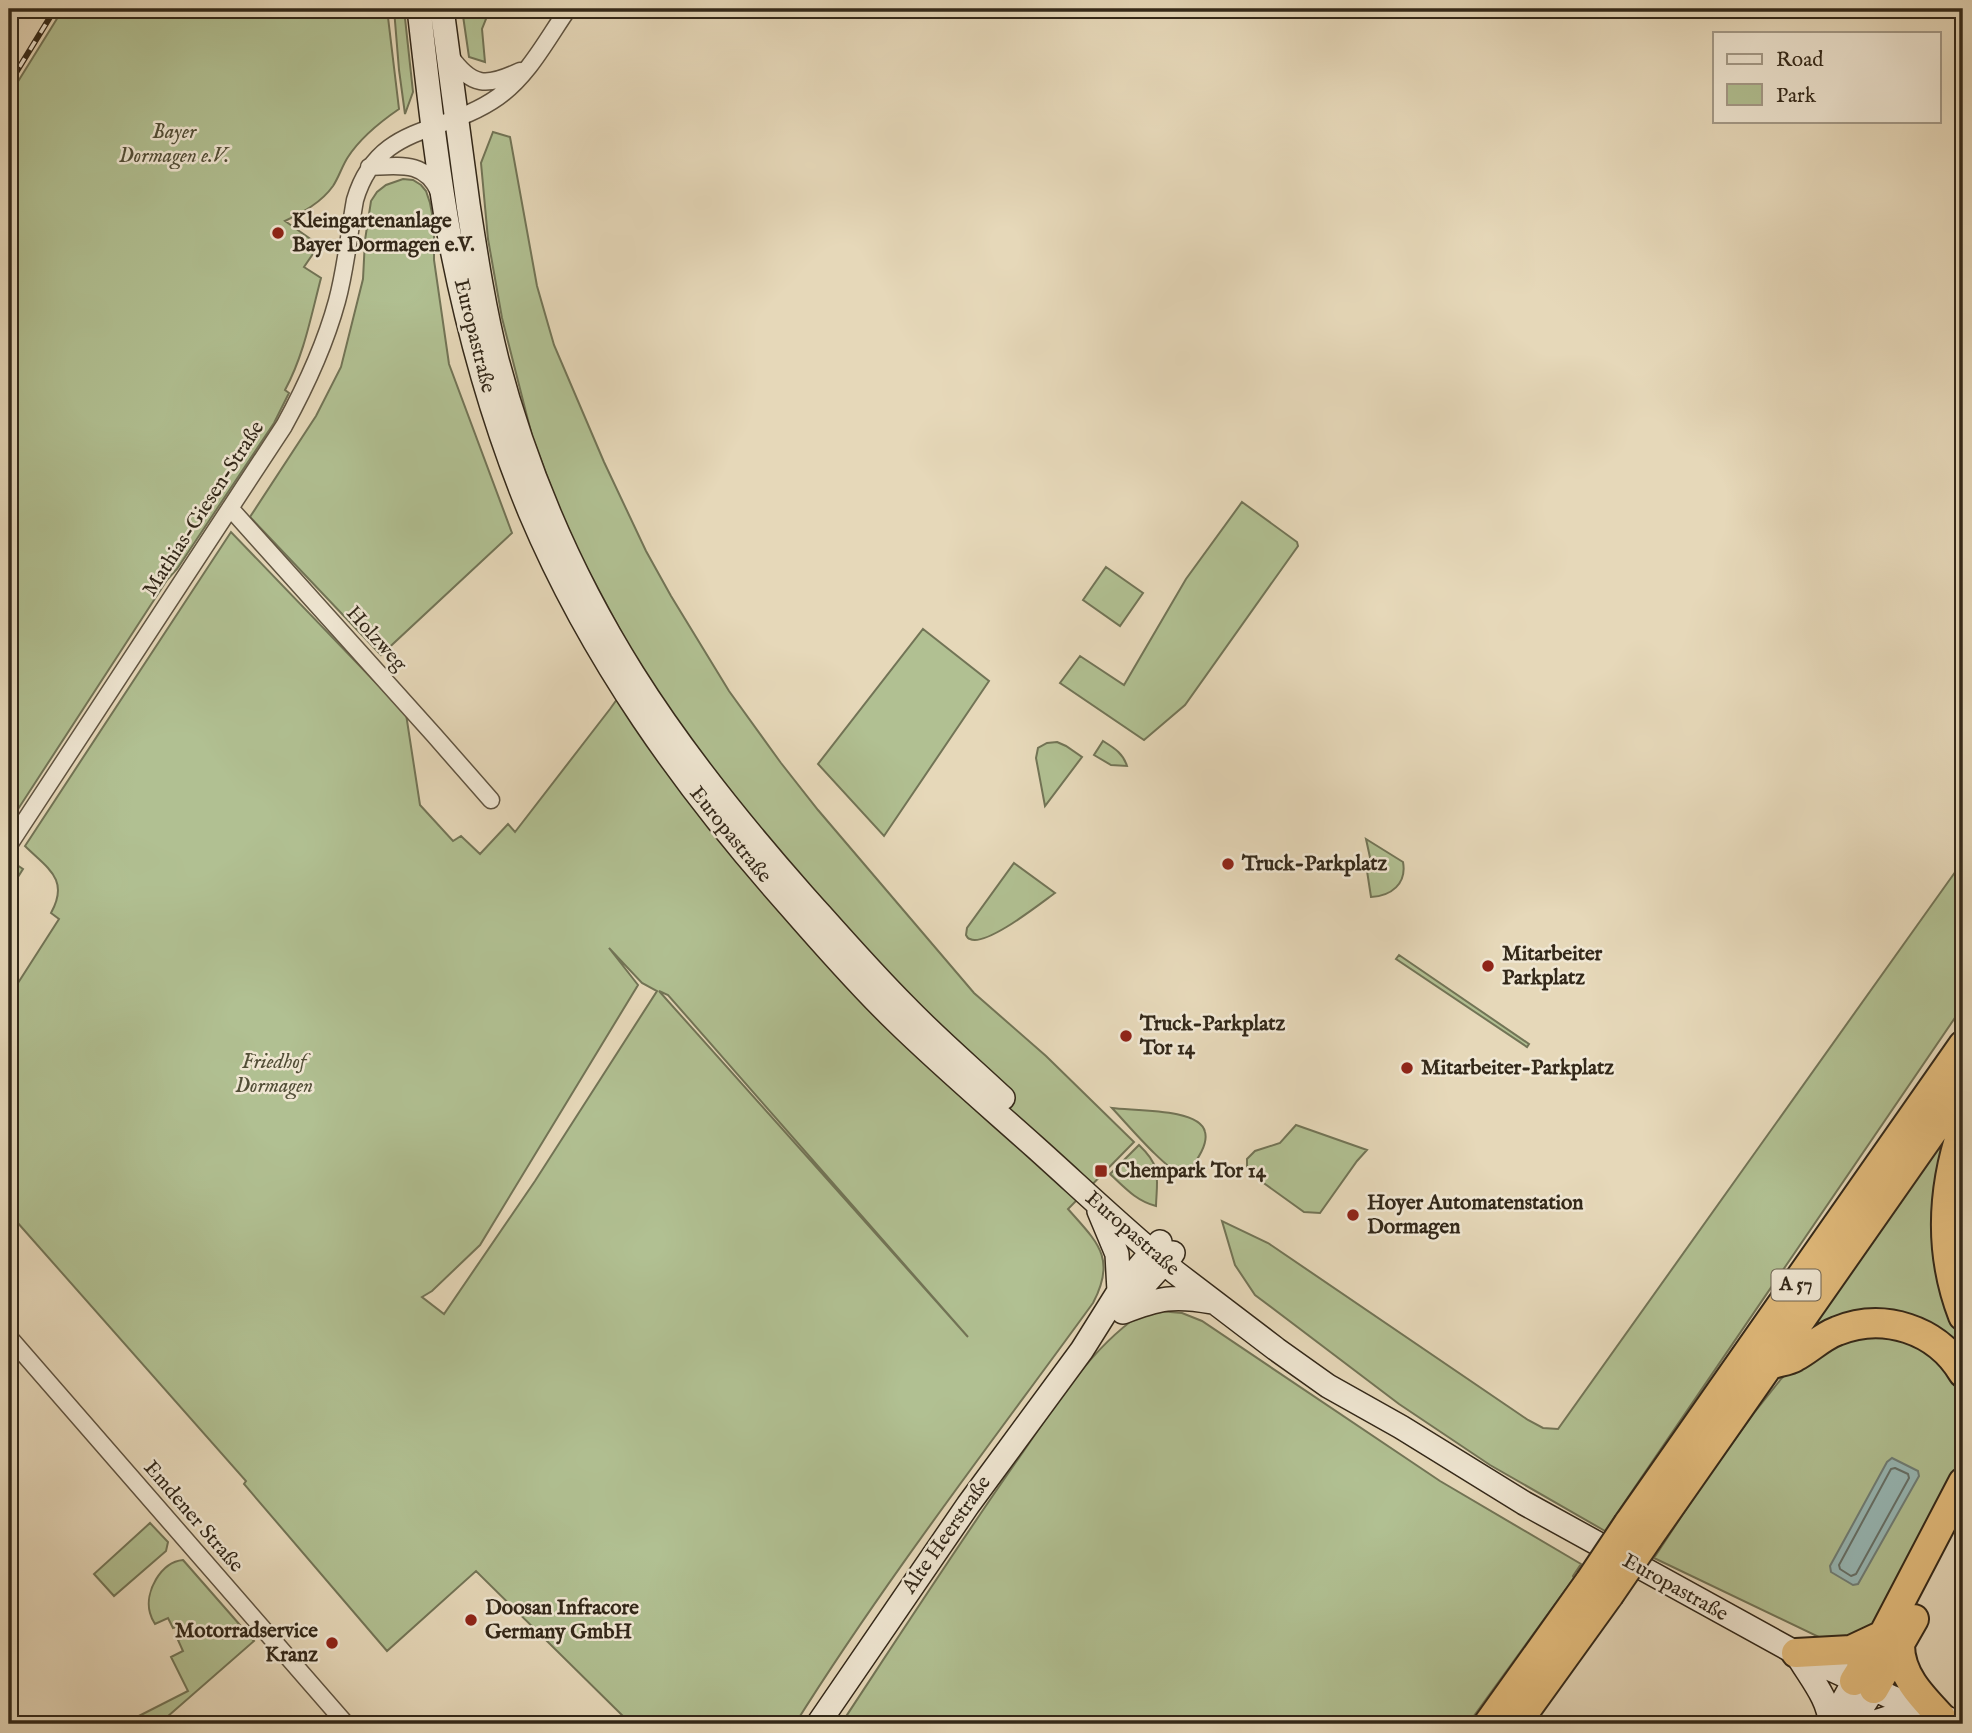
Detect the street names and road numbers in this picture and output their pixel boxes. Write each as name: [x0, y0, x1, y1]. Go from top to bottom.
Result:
street label: Europastraße: [447, 276, 501, 396]
street label: Mathias-Giesen-Straße: [137, 416, 271, 602]
street label: Holzweg: [339, 601, 413, 678]
street label: Europastraße: [683, 781, 777, 889]
street label: Europastraße: [1079, 1186, 1185, 1283]
road number: A 57: [1772, 1270, 1820, 1301]
street label: Emdener Straße: [137, 1455, 249, 1579]
street label: Alte Heerstraße: [896, 1470, 998, 1600]
street label: Europastraße: [1617, 1548, 1733, 1628]

